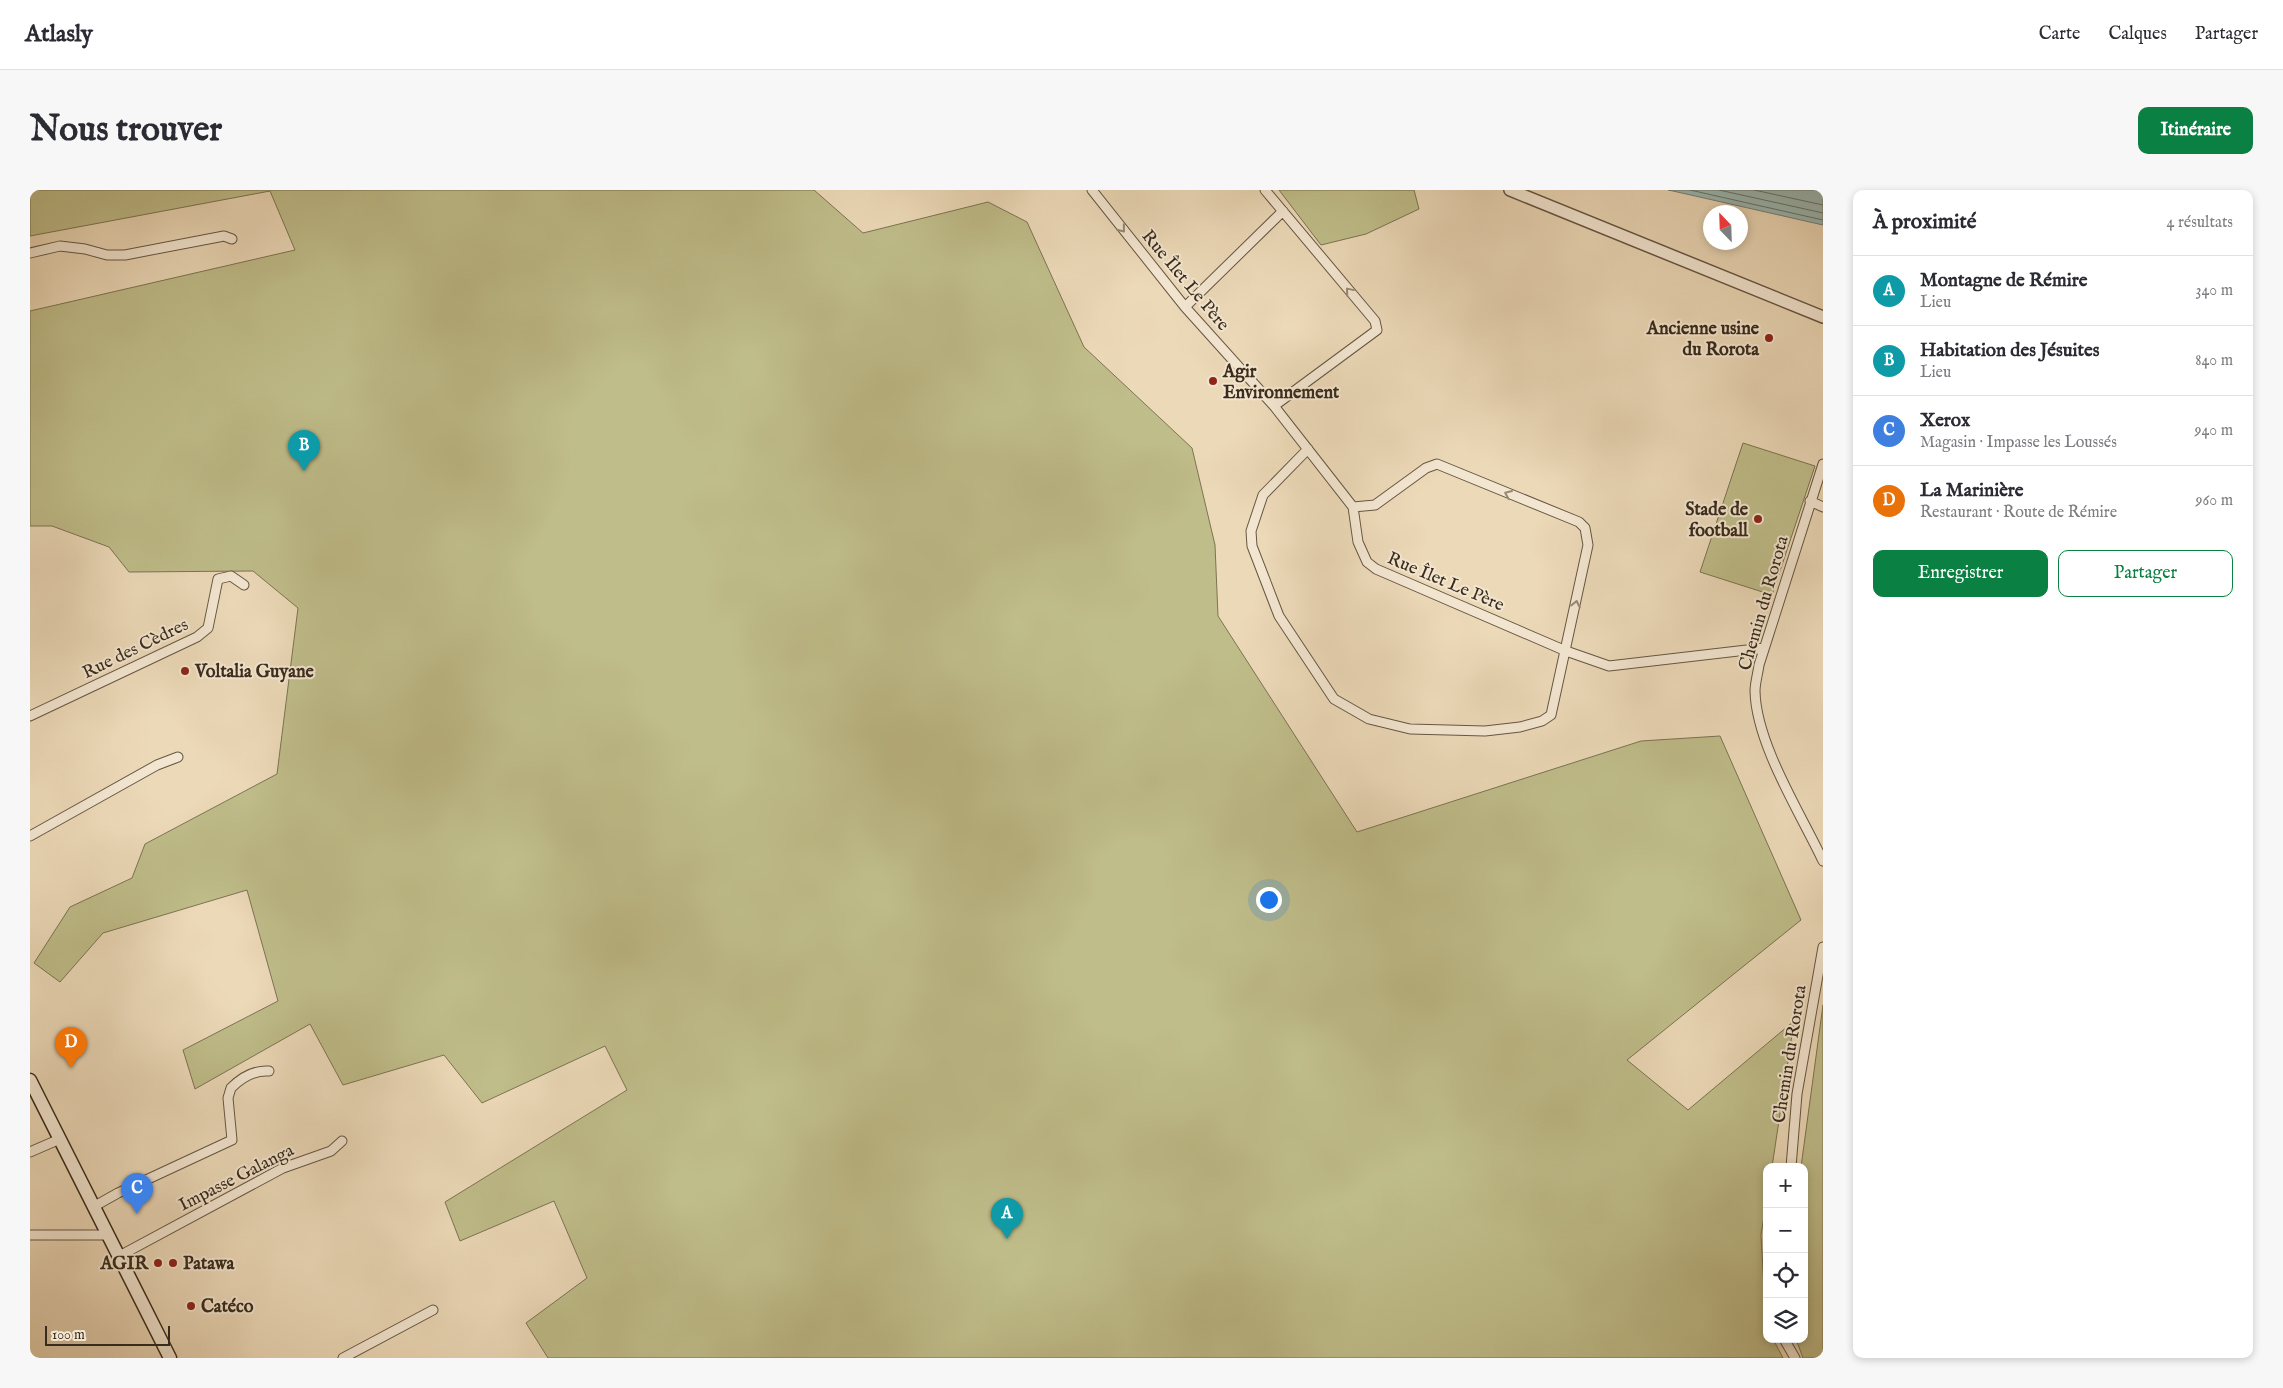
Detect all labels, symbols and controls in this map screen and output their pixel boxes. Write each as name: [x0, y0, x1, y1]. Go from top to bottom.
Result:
text: Atlasly: [25, 19, 93, 50]
text: Carte: [2039, 23, 2080, 46]
text: Calques: [2108, 23, 2167, 46]
text: Partager: [2195, 23, 2258, 46]
button: Itinéraire: [2138, 107, 2253, 154]
text: Nous trouver: [30, 108, 222, 153]
north arrow: [1703, 205, 1748, 250]
text: À proximité: [1873, 209, 1976, 236]
text: 4 résultats: [2167, 213, 2233, 233]
one-way arrow: [1116, 223, 1125, 232]
street label: Rue Îlet Le Père: [1136, 225, 1235, 336]
text: Montagne de Rémire: [1920, 269, 2087, 293]
text: A: [1884, 281, 1894, 301]
text: 340 m: [2195, 281, 2233, 301]
one-way arrow: [1347, 288, 1355, 297]
text: Lieu: [1920, 293, 1951, 313]
place label: Ancienne usine du Rorota: [1646, 318, 1760, 362]
marker: Ancienne usine du Rorota: [1763, 332, 1775, 344]
text: Habitation des Jésuites: [1920, 339, 2100, 363]
text: B: [1884, 351, 1894, 371]
text: 840 m: [2195, 351, 2233, 371]
place label: Agir Environnement: [1222, 361, 1340, 405]
text: Lieu: [1920, 363, 1951, 383]
marker: Agir Environnement: [1207, 375, 1219, 387]
text: Xerox: [1920, 409, 1970, 433]
text: C: [1883, 421, 1895, 441]
text: 940 m: [2195, 421, 2233, 441]
pin: B: [288, 430, 320, 471]
text: Magasin · Impasse les Loussés: [1920, 433, 2117, 453]
text: La Marinière: [1920, 479, 2024, 503]
one-way arrow: [1504, 490, 1513, 500]
text: D: [1883, 491, 1895, 511]
text: 960 m: [2196, 491, 2233, 511]
place label: Stade de football: [1685, 499, 1749, 543]
text: Restaurant · Route de Rémire: [1920, 503, 2117, 523]
marker: Stade de football: [1752, 513, 1764, 525]
street label: Chemin du Rorota: [1734, 533, 1795, 674]
street label: Rue Îlet Le Père: [1384, 546, 1508, 617]
button: Enregistrer: [1873, 550, 2048, 597]
button: Partager: [2058, 550, 2233, 597]
one-way arrow: [1570, 599, 1581, 608]
street label: Rue des Cèdres: [79, 614, 192, 685]
place label: Voltalia Guyane: [194, 661, 315, 684]
marker: Voltalia Guyane: [179, 665, 191, 677]
your location: [1256, 887, 1282, 913]
street label: Chemin du Rorota: [1768, 983, 1813, 1125]
pin: D: [55, 1027, 87, 1068]
street label: Impasse Galanga: [175, 1139, 298, 1217]
map controls: [1763, 1163, 1808, 1343]
button: +: [1763, 1163, 1808, 1208]
pin: C: [121, 1173, 153, 1214]
pin: A: [991, 1198, 1023, 1239]
button: −: [1763, 1208, 1808, 1253]
place label: AGIR: [99, 1253, 149, 1276]
place label: Patawa: [183, 1253, 236, 1276]
button: locate: [1763, 1253, 1808, 1298]
marker: AGIR: [152, 1257, 164, 1269]
marker: Patawa: [167, 1257, 179, 1269]
place label: Catéco: [201, 1296, 254, 1319]
button: layers: [1763, 1298, 1808, 1343]
marker: Catéco: [185, 1300, 197, 1312]
scale bar: [45, 1323, 170, 1346]
text: 100 m: [52, 1326, 85, 1344]

